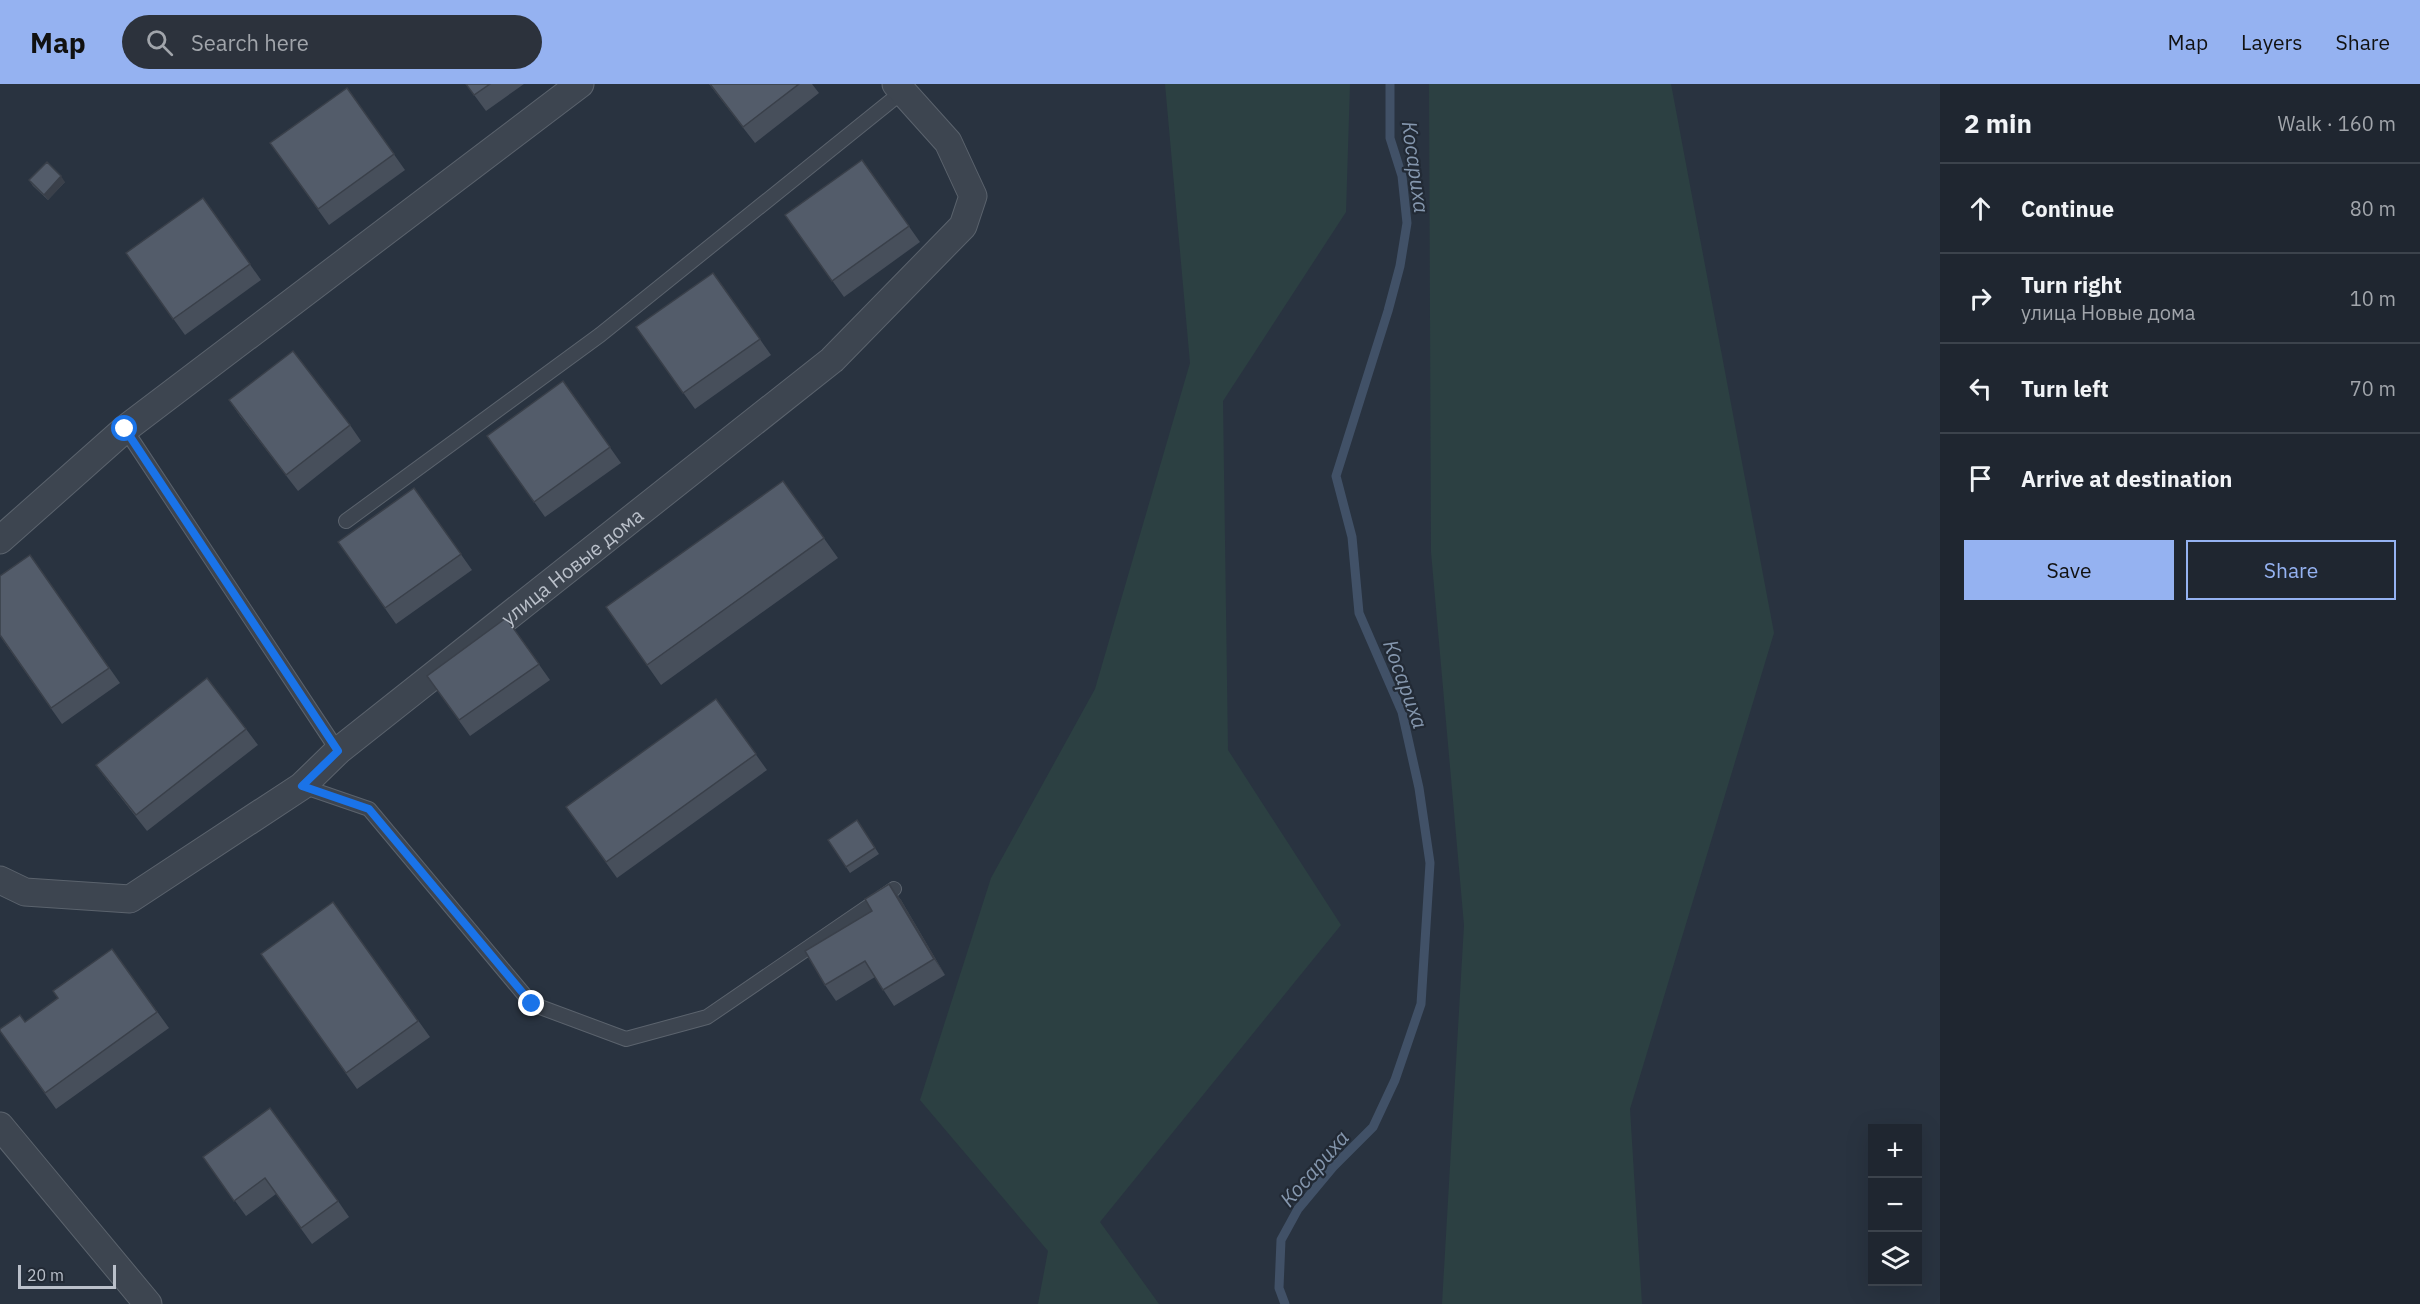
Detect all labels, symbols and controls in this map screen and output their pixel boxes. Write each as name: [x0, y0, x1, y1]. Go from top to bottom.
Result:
search box: [122, 15, 542, 69]
text: Map: [30, 24, 86, 61]
icon: search: [143, 26, 176, 59]
text: Search here: [191, 28, 309, 57]
text: Map: [2168, 28, 2208, 56]
text: Layers: [2241, 28, 2303, 56]
text: Share: [2336, 28, 2390, 56]
text: 2 min: [1964, 106, 2032, 140]
text: Walk · 160 m: [2278, 110, 2396, 137]
water label: Косариха: [1396, 119, 1436, 215]
icon: ahead: [1964, 192, 1997, 225]
text: Continue: [2021, 194, 2114, 223]
text: 80 m: [2350, 195, 2396, 222]
text: Turn right: [2021, 270, 2122, 299]
icon: right: [1964, 282, 1997, 315]
text: 10 m: [2350, 285, 2396, 312]
text: улица Новые дома: [2021, 299, 2196, 326]
icon: left: [1964, 372, 1997, 405]
text: Turn left: [2021, 374, 2109, 403]
text: 70 m: [2350, 375, 2396, 402]
route start: [111, 415, 137, 441]
icon: arrive: [1964, 462, 1997, 495]
text: Arrive at destination: [2021, 464, 2232, 493]
street label: улица Новые дома: [495, 501, 649, 631]
button: Save: [1964, 540, 2174, 600]
button: Share: [2186, 540, 2396, 600]
water label: Косариха: [1377, 636, 1435, 732]
route end: [518, 990, 544, 1016]
water label: Косариха: [1273, 1124, 1355, 1212]
map controls: [1868, 1124, 1922, 1286]
button: +: [1868, 1124, 1922, 1178]
button: −: [1868, 1178, 1922, 1232]
button: layers: [1868, 1232, 1922, 1286]
scale bar: [18, 1262, 116, 1290]
text: 20 m: [27, 1265, 64, 1285]

